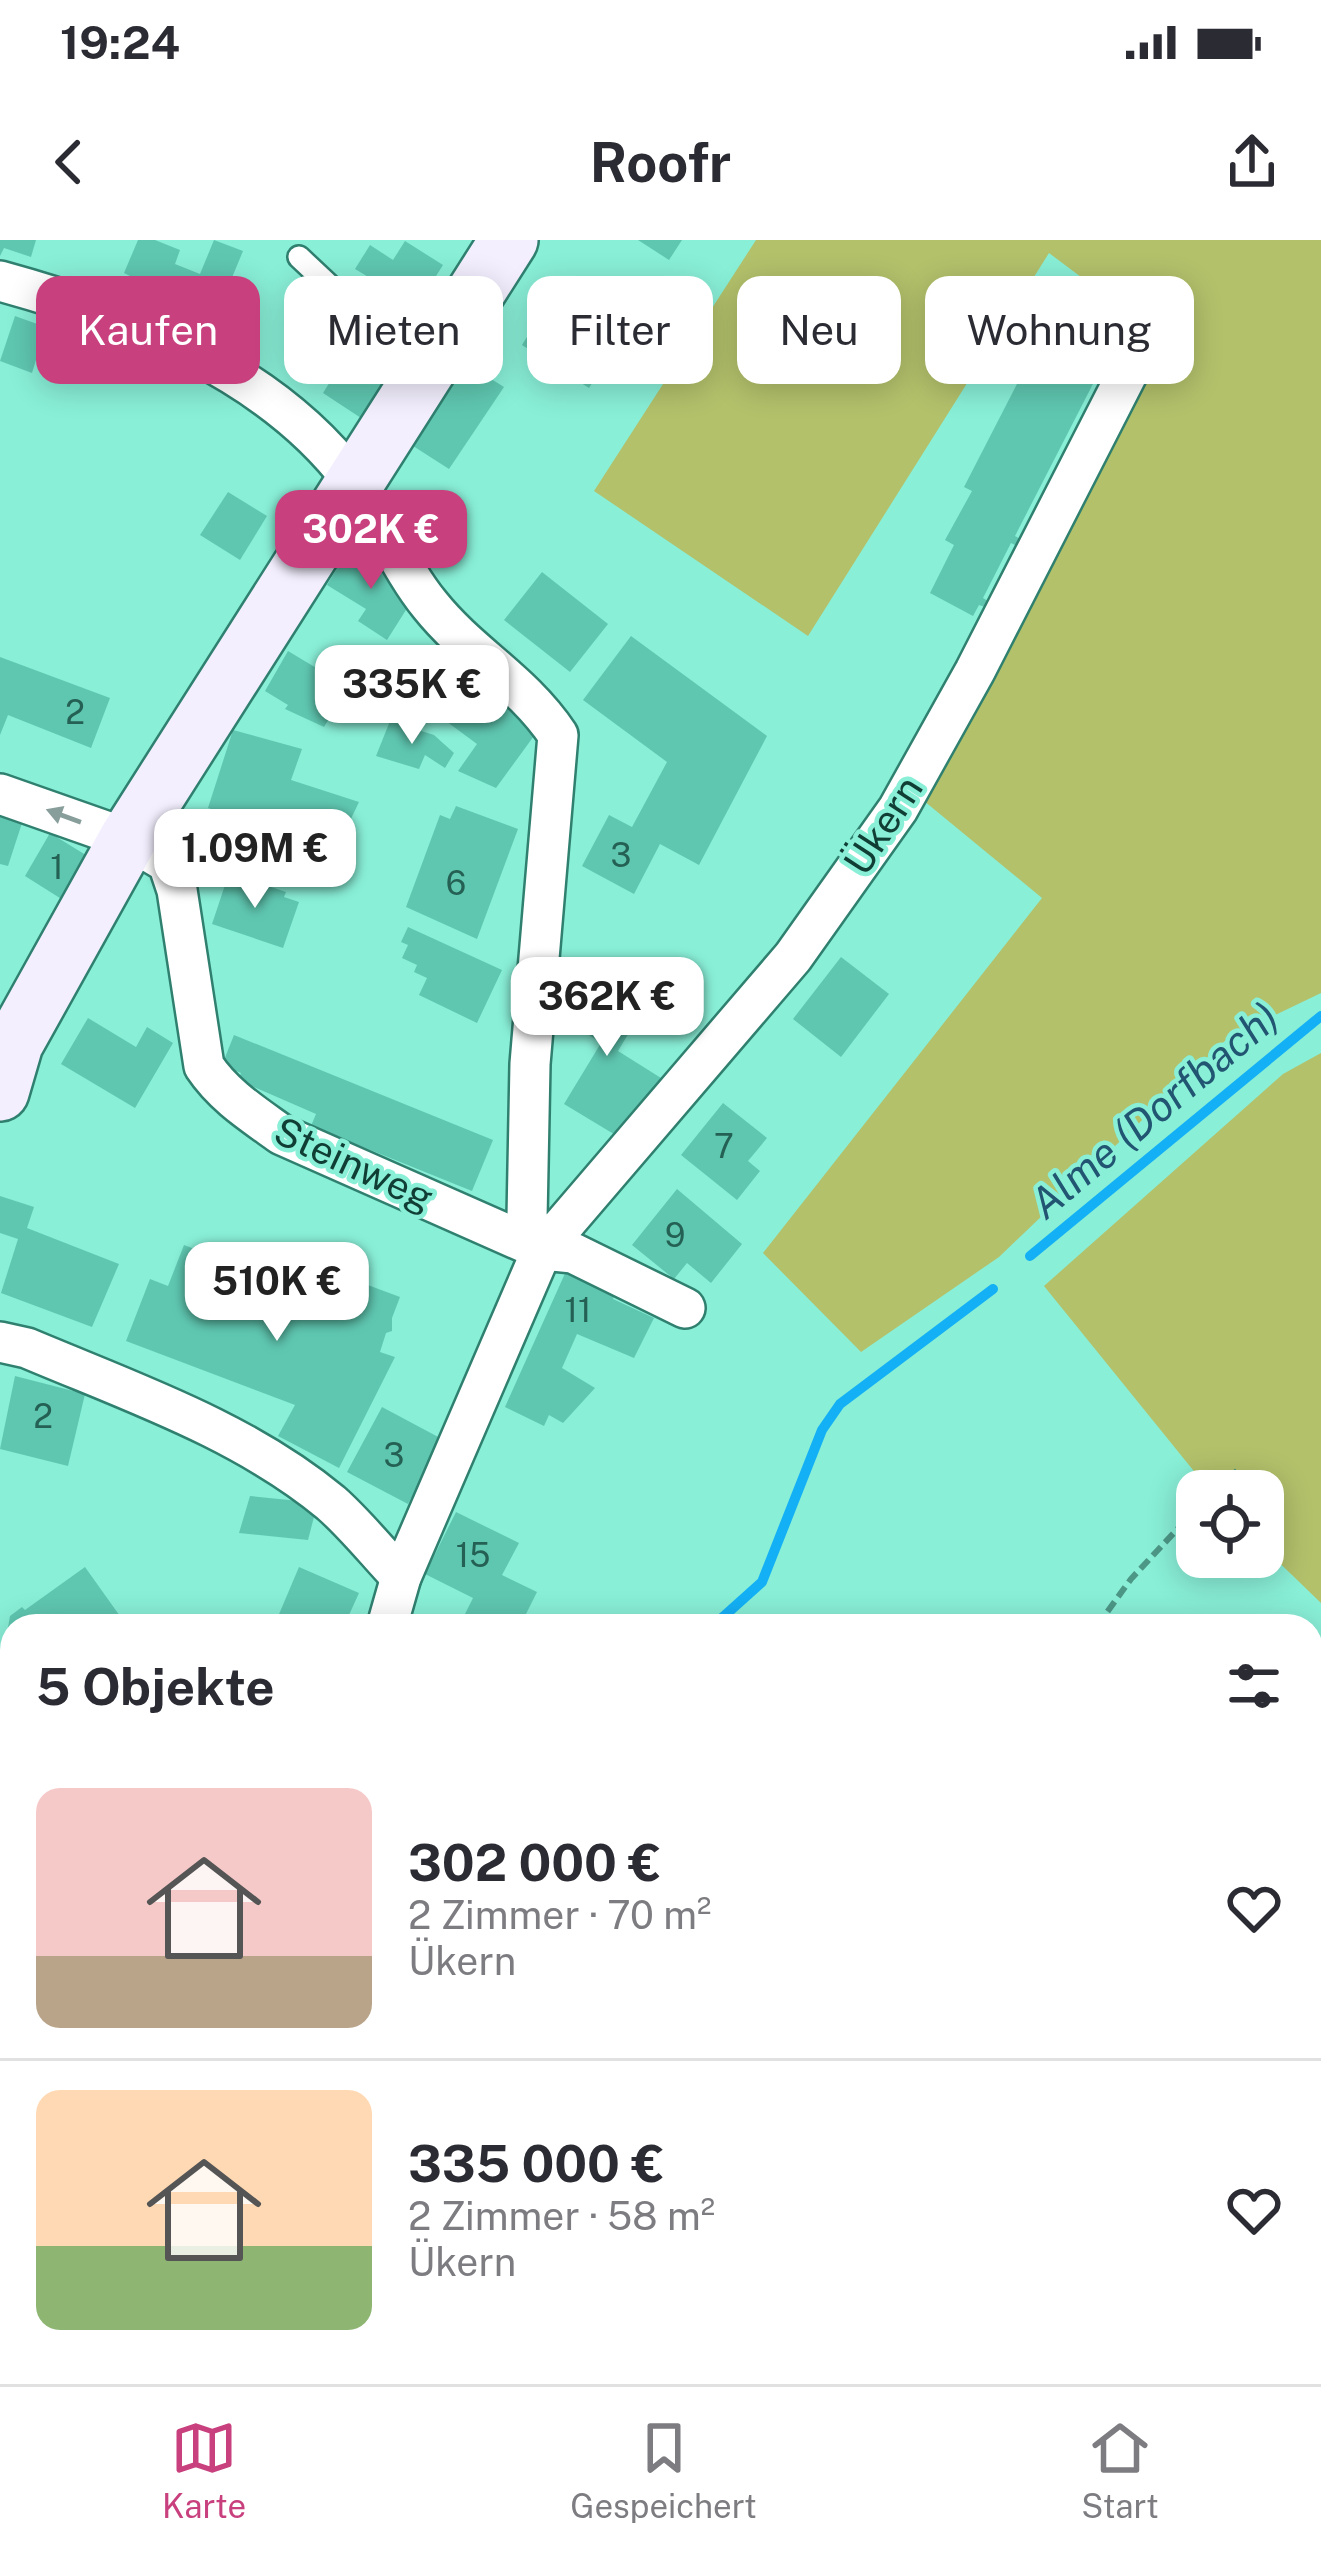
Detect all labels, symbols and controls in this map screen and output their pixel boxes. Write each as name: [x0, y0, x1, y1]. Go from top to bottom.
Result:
text: 19:24: [60, 16, 180, 69]
icon: back: [36, 129, 102, 195]
icon: share: [1219, 129, 1285, 195]
text: Roofr: [590, 131, 731, 194]
chip: Kaufen: [36, 276, 260, 384]
chip: Mieten: [284, 276, 503, 384]
chip: Filter: [527, 276, 713, 384]
chip: Neu: [737, 276, 901, 384]
chip: Wohnung: [925, 276, 1194, 384]
pin: 302K €: [273, 490, 469, 592]
text: 302K €: [302, 506, 440, 552]
pin: 335K €: [314, 645, 510, 747]
text: 335K €: [342, 661, 482, 707]
house number: 2: [65, 693, 85, 731]
street label: Ükern: [833, 767, 932, 883]
one-way arrow: [46, 806, 82, 825]
pin: 1.09M €: [144, 809, 366, 911]
text: 1.09M €: [181, 825, 329, 871]
house number: 3: [611, 836, 631, 874]
house number: 1: [50, 848, 64, 886]
house number: 6: [446, 864, 466, 902]
pin: 362K €: [509, 957, 705, 1059]
text: 362K €: [538, 973, 676, 1019]
water label: Alme (Dorfbach): [1020, 992, 1288, 1228]
street label: Steinweg: [267, 1107, 441, 1221]
house number: 7: [714, 1127, 734, 1165]
house number: 9: [665, 1216, 685, 1254]
pin: 510K €: [179, 1242, 375, 1344]
text: 510K €: [212, 1258, 342, 1304]
house number: 11: [565, 1291, 591, 1329]
house number: 2: [33, 1397, 53, 1435]
house number: 3: [384, 1436, 404, 1474]
map controls: [1176, 1470, 1284, 1578]
button: locate: [1176, 1470, 1284, 1578]
house number: 15: [456, 1536, 490, 1574]
icon: filters: [1221, 1653, 1287, 1719]
text: 5 Objekte: [36, 1657, 275, 1716]
text: 302 000 €: [408, 1833, 662, 1892]
icon: home: [132, 1836, 276, 1980]
icon: heart: [1221, 1875, 1287, 1941]
text: 2 Zimmer · 70 m²: [408, 1892, 711, 1938]
text: Ükern: [408, 1938, 516, 1984]
text: 335 000 €: [408, 2134, 665, 2193]
icon: home: [132, 2138, 276, 2282]
icon: heart: [1221, 2177, 1287, 2243]
text: 2 Zimmer · 58 m²: [408, 2193, 715, 2239]
text: Ükern: [408, 2239, 516, 2285]
tab: Karte: [162, 2415, 246, 2525]
tab: Gespeichert: [570, 2415, 757, 2525]
tab: Start: [1081, 2415, 1159, 2525]

